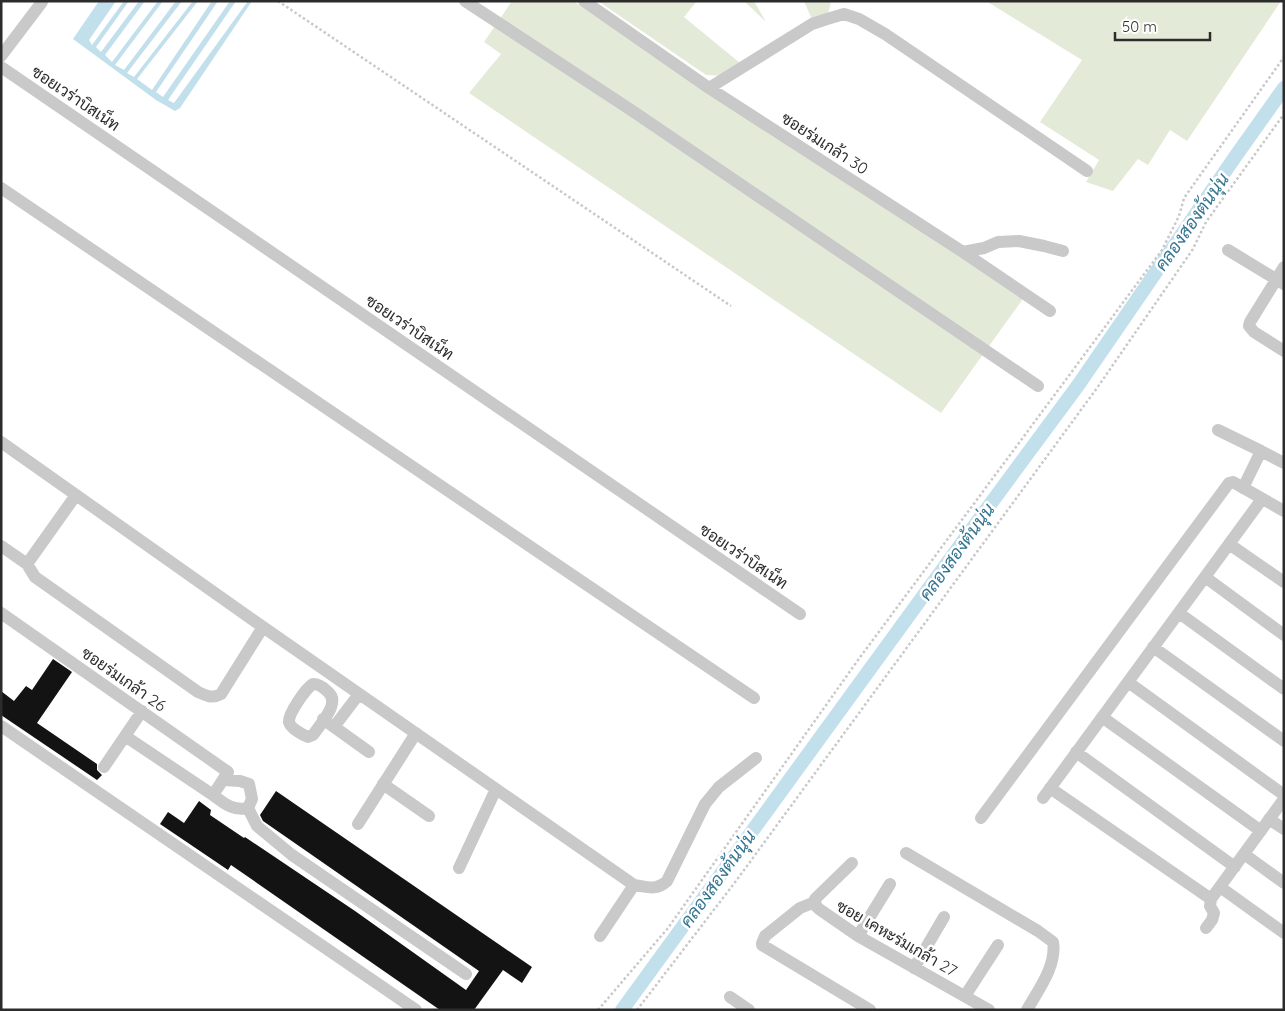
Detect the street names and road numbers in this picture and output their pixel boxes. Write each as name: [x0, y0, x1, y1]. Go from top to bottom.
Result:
street label: ซอยเวร่าบิสเน็ท: [28, 59, 126, 135]
street label: ซอยร่มเกล้า 30: [778, 108, 872, 178]
street label: ซอยเวร่าบิสเน็ท: [362, 288, 460, 364]
street label: ซอยเวร่าบิสเน็ท: [696, 517, 794, 593]
street label: ซอยร่มเกล้า 26: [78, 642, 171, 716]
street label: ซอย เคหะร่มเกล้า 27: [833, 895, 961, 981]

